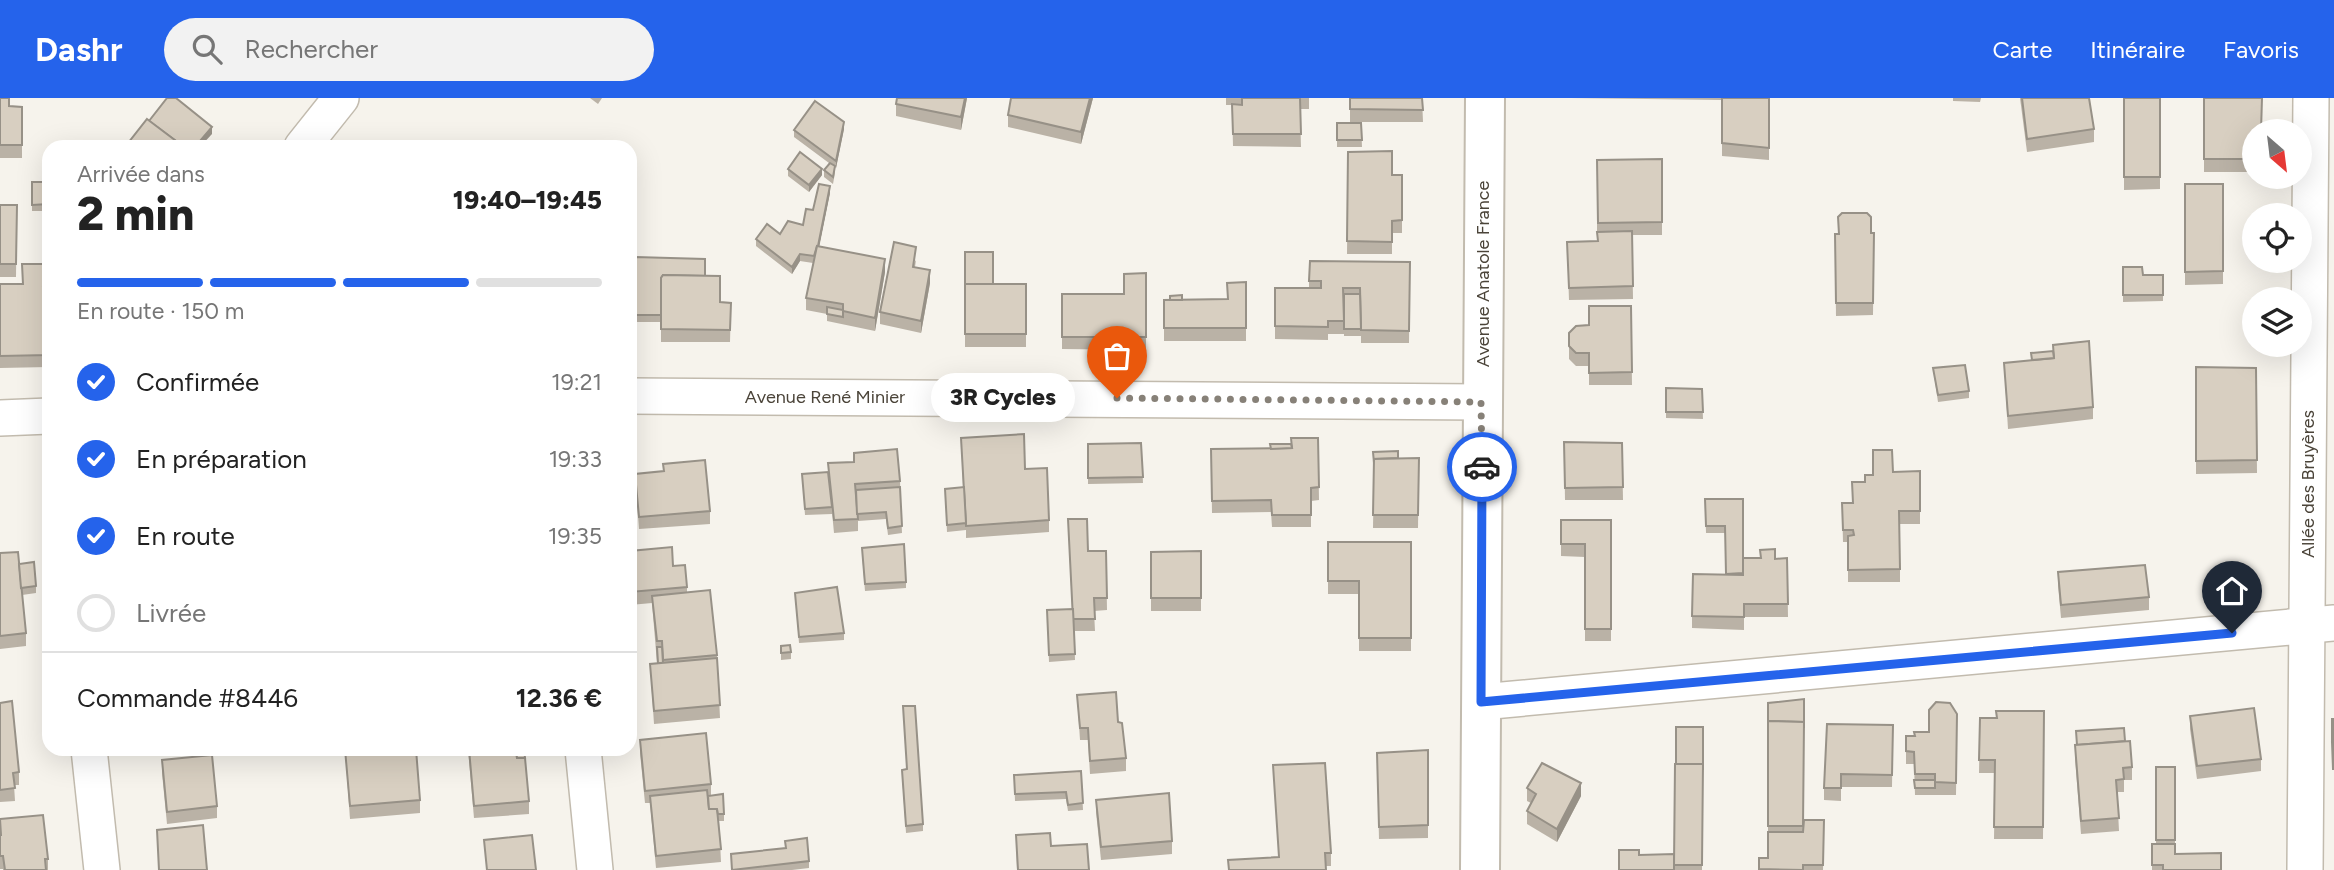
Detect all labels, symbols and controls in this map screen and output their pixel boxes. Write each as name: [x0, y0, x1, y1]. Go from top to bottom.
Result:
search box: [164, 18, 654, 81]
text: Dashr: [35, 30, 122, 69]
icon: search: [188, 30, 226, 68]
text: Rechercher: [244, 33, 378, 65]
text: Carte: [1992, 35, 2052, 64]
text: Itinéraire: [2090, 35, 2185, 64]
text: Favoris: [2223, 35, 2299, 64]
north arrow: [2242, 119, 2312, 189]
map controls: [2242, 119, 2312, 357]
text: Arrivée dans: [77, 160, 205, 188]
street label: Avenue Anatole France: [1472, 181, 1494, 367]
text: 19:40–19:45: [453, 184, 602, 216]
text: 2 min: [77, 186, 194, 242]
button: locate: [2242, 203, 2312, 273]
button: layers: [2242, 287, 2312, 357]
text: En route · 150 m: [77, 297, 244, 325]
pin: [1087, 326, 1147, 398]
icon: bag: [1098, 337, 1136, 375]
icon: check: [77, 363, 115, 401]
text: Confirmée: [136, 366, 259, 398]
text: 19:21: [551, 368, 602, 396]
callout: 3R Cycles: [932, 374, 1075, 422]
text: 3R Cycles: [950, 383, 1056, 411]
street label: Avenue René Minier: [745, 386, 905, 408]
street label: Allée des Bruyères: [2297, 410, 2319, 558]
courier: [1447, 432, 1517, 502]
icon: check: [77, 440, 115, 478]
text: En préparation: [136, 443, 307, 475]
text: 19:33: [549, 445, 602, 473]
icon: car: [1463, 448, 1501, 486]
icon: check: [77, 517, 115, 555]
text: En route: [136, 520, 235, 552]
text: 19:35: [548, 522, 602, 550]
pin: [2202, 561, 2262, 633]
icon: home: [2213, 572, 2251, 610]
text: Livrée: [136, 597, 206, 629]
text: Commande #8446: [77, 682, 298, 714]
text: 12.36 €: [516, 682, 602, 714]

